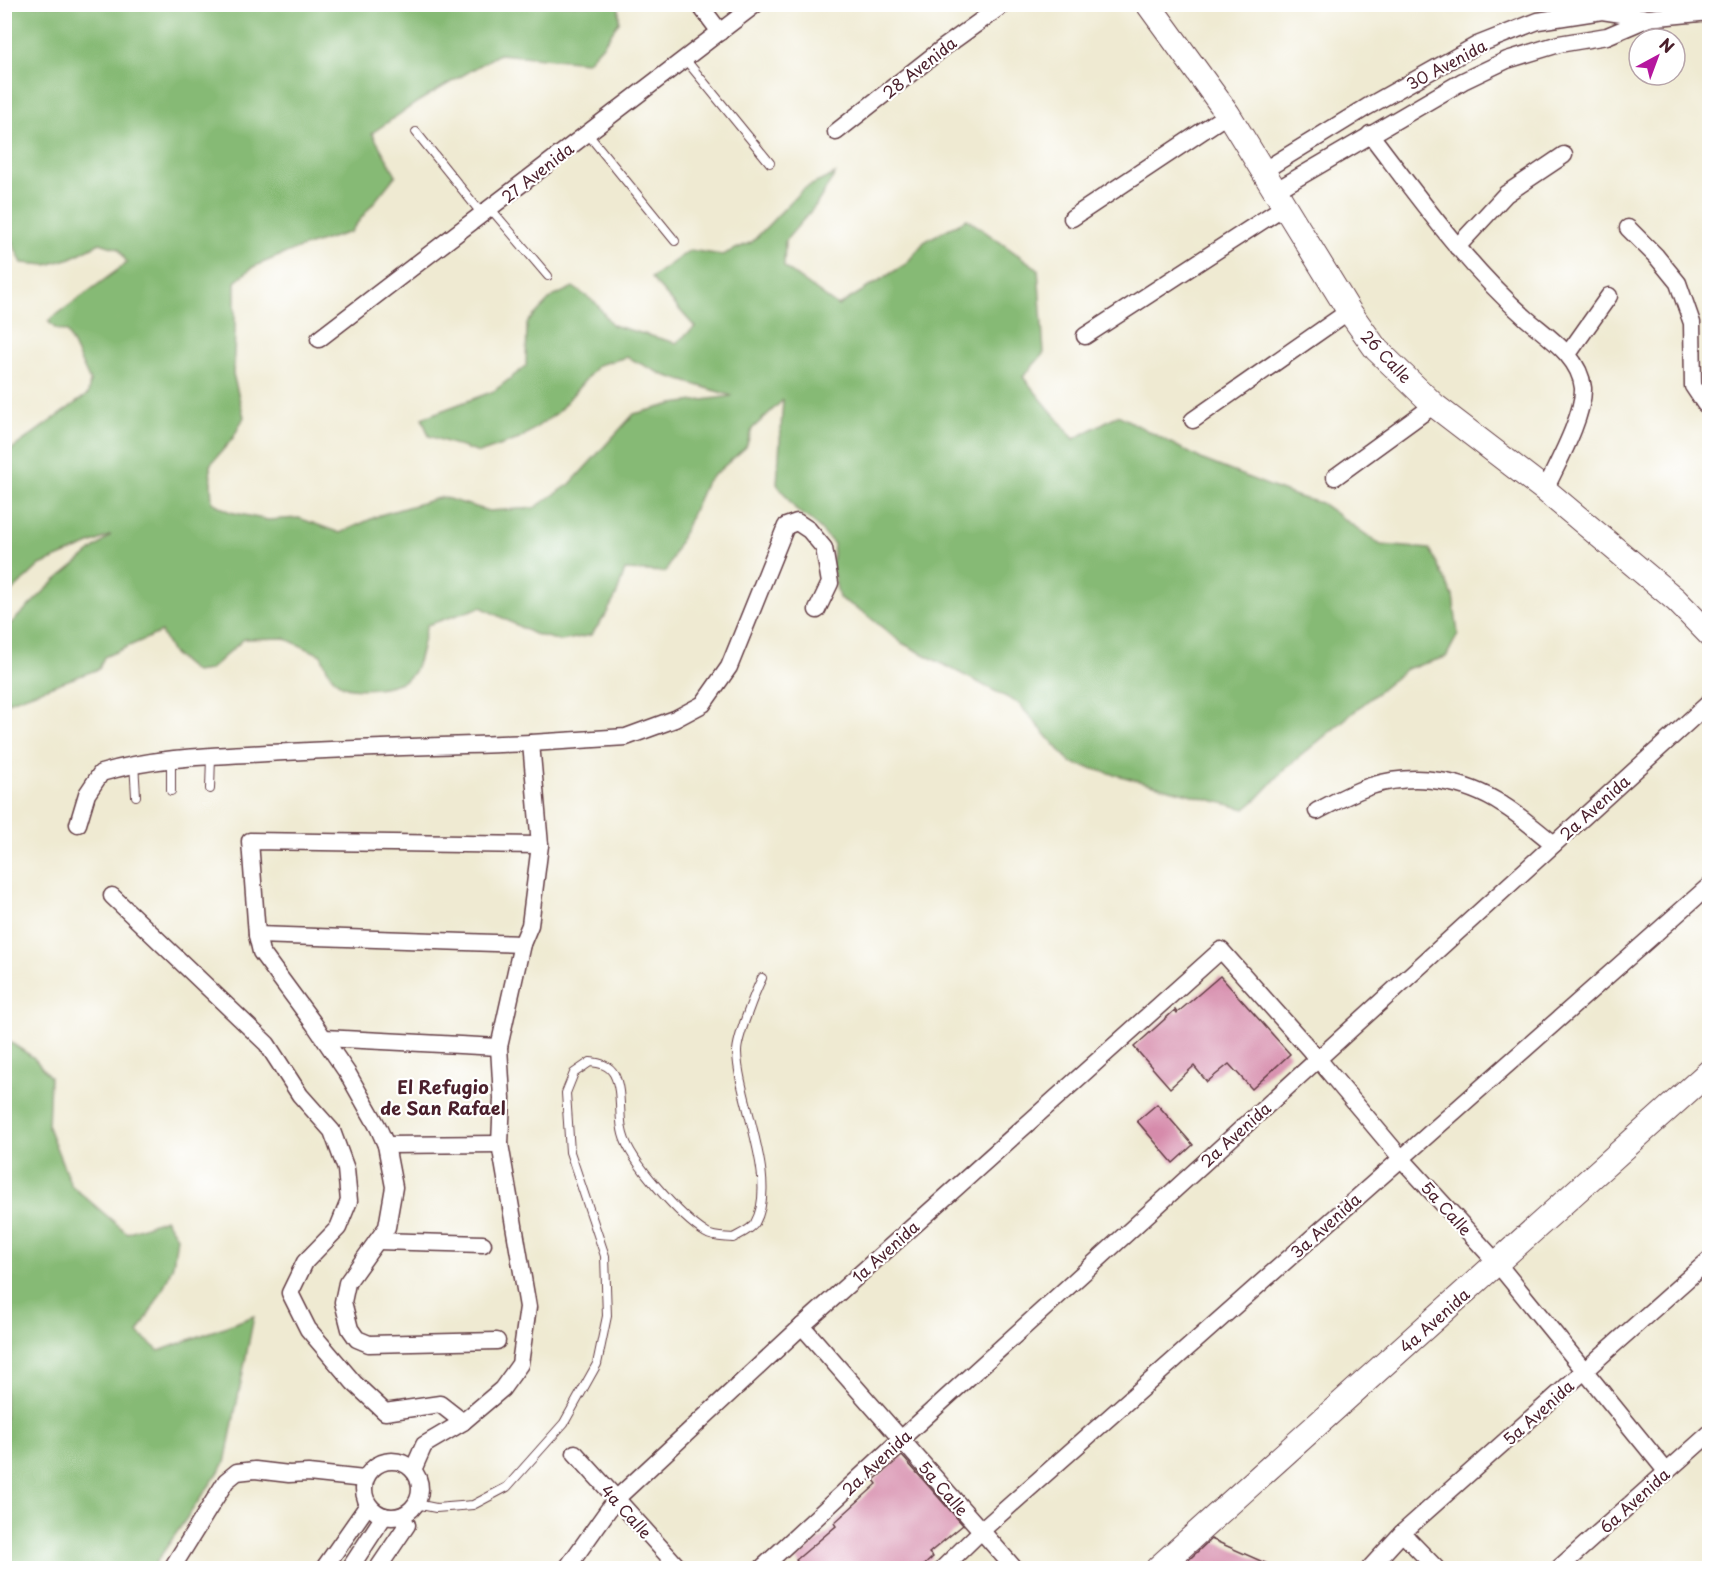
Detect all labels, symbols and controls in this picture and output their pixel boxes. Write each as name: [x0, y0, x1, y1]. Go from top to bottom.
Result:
north arrow: [1627, 27, 1687, 87]
street label: 28 Avenida: [877, 30, 961, 104]
text: N: [1655, 32, 1680, 58]
street label: 30 Avenida: [1401, 33, 1491, 95]
street label: 27 Avenida: [496, 136, 578, 208]
street label: 26 Calle: [1356, 324, 1418, 388]
street label: 2a Avenida: [1553, 769, 1635, 845]
district label: El Refugio de San Rafael: [380, 1073, 506, 1121]
street label: 2a Avenida: [1194, 1096, 1276, 1172]
street label: 5a Calle: [1416, 1176, 1478, 1241]
street label: 3a Avenida: [1285, 1187, 1365, 1263]
street label: 1a Avenida: [846, 1214, 924, 1288]
street label: 4a Avenida: [1394, 1282, 1474, 1358]
street label: 5a Avenida: [1497, 1374, 1579, 1450]
street label: 2a Avenida: [836, 1423, 916, 1501]
street label: 5a Calle: [913, 1455, 975, 1521]
street label: 6a Avenida: [1594, 1462, 1674, 1538]
street label: 4a Calle: [596, 1479, 658, 1544]

